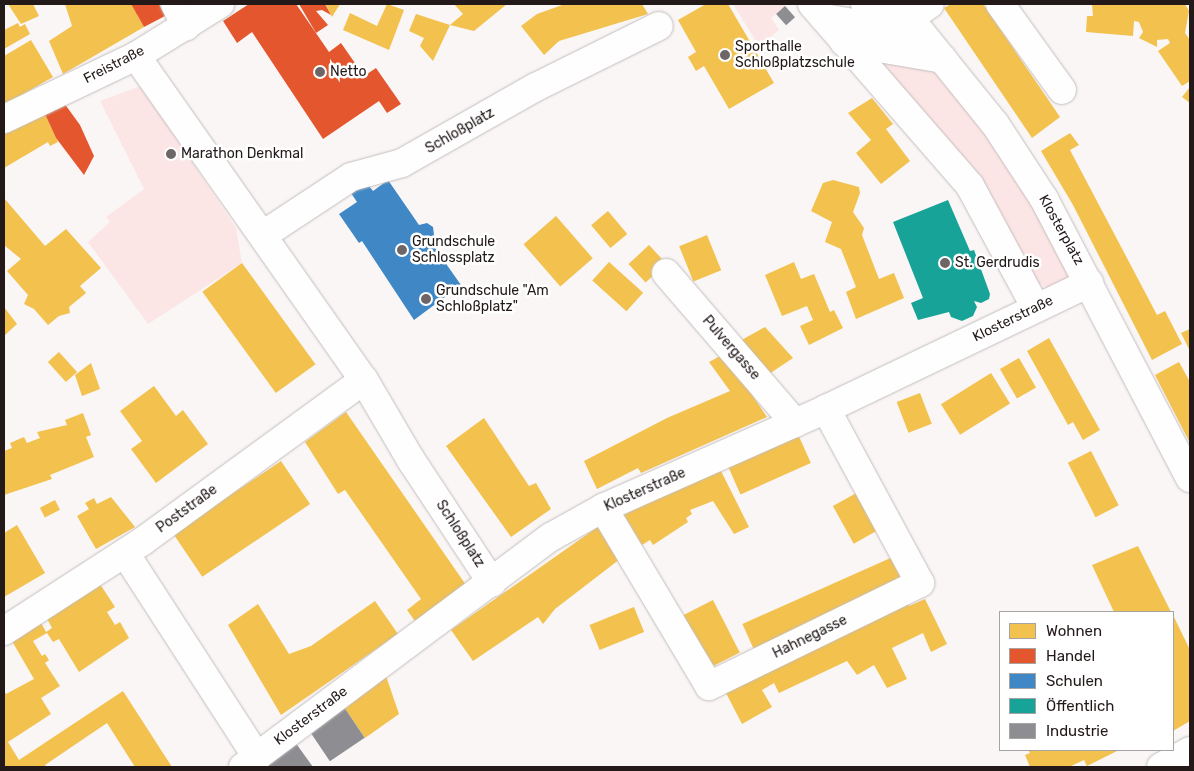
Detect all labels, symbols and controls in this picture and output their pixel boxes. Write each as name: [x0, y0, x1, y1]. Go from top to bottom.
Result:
place label: Sporthalle Schloßplatzschule: [735, 39, 855, 72]
street label: Freistraße: [81, 43, 147, 87]
marker: Sporthalle Schloßplatzschule: [719, 49, 731, 61]
place label: Netto: [330, 64, 367, 80]
marker: Netto: [314, 66, 326, 78]
street label: Schloßplatz: [423, 105, 497, 157]
place label: Marathon Denkmal: [181, 146, 303, 162]
marker: Marathon Denkmal: [165, 148, 177, 160]
street label: Klosterplatz: [1035, 192, 1087, 268]
place label: Grundschule Schlossplatz: [412, 234, 495, 266]
marker: Grundschule Schlossplatz: [396, 244, 408, 256]
place label: St. Gerdrudis: [955, 255, 1040, 271]
marker: St. Gerdrudis: [939, 257, 951, 269]
place label: Grundschule "Am Schloßplatz": [436, 283, 549, 316]
street label: Klosterstraße: [970, 292, 1056, 346]
marker: Grundschule "Am Schloßplatz": [420, 293, 432, 305]
street label: Pulvergasse: [699, 312, 763, 384]
street label: Klosterstraße: [602, 465, 688, 515]
street label: Poststraße: [153, 481, 221, 537]
street label: Schloßplatz: [432, 497, 488, 571]
legend: [999, 611, 1174, 751]
street label: Hahnegasse: [770, 612, 850, 662]
text: Wohnen: [1046, 622, 1102, 640]
text: Handel: [1046, 647, 1095, 665]
text: Schulen: [1046, 672, 1103, 690]
street label: Klosterstraße: [271, 683, 351, 749]
text: Öffentlich: [1046, 697, 1114, 715]
text: Industrie: [1046, 722, 1108, 740]

